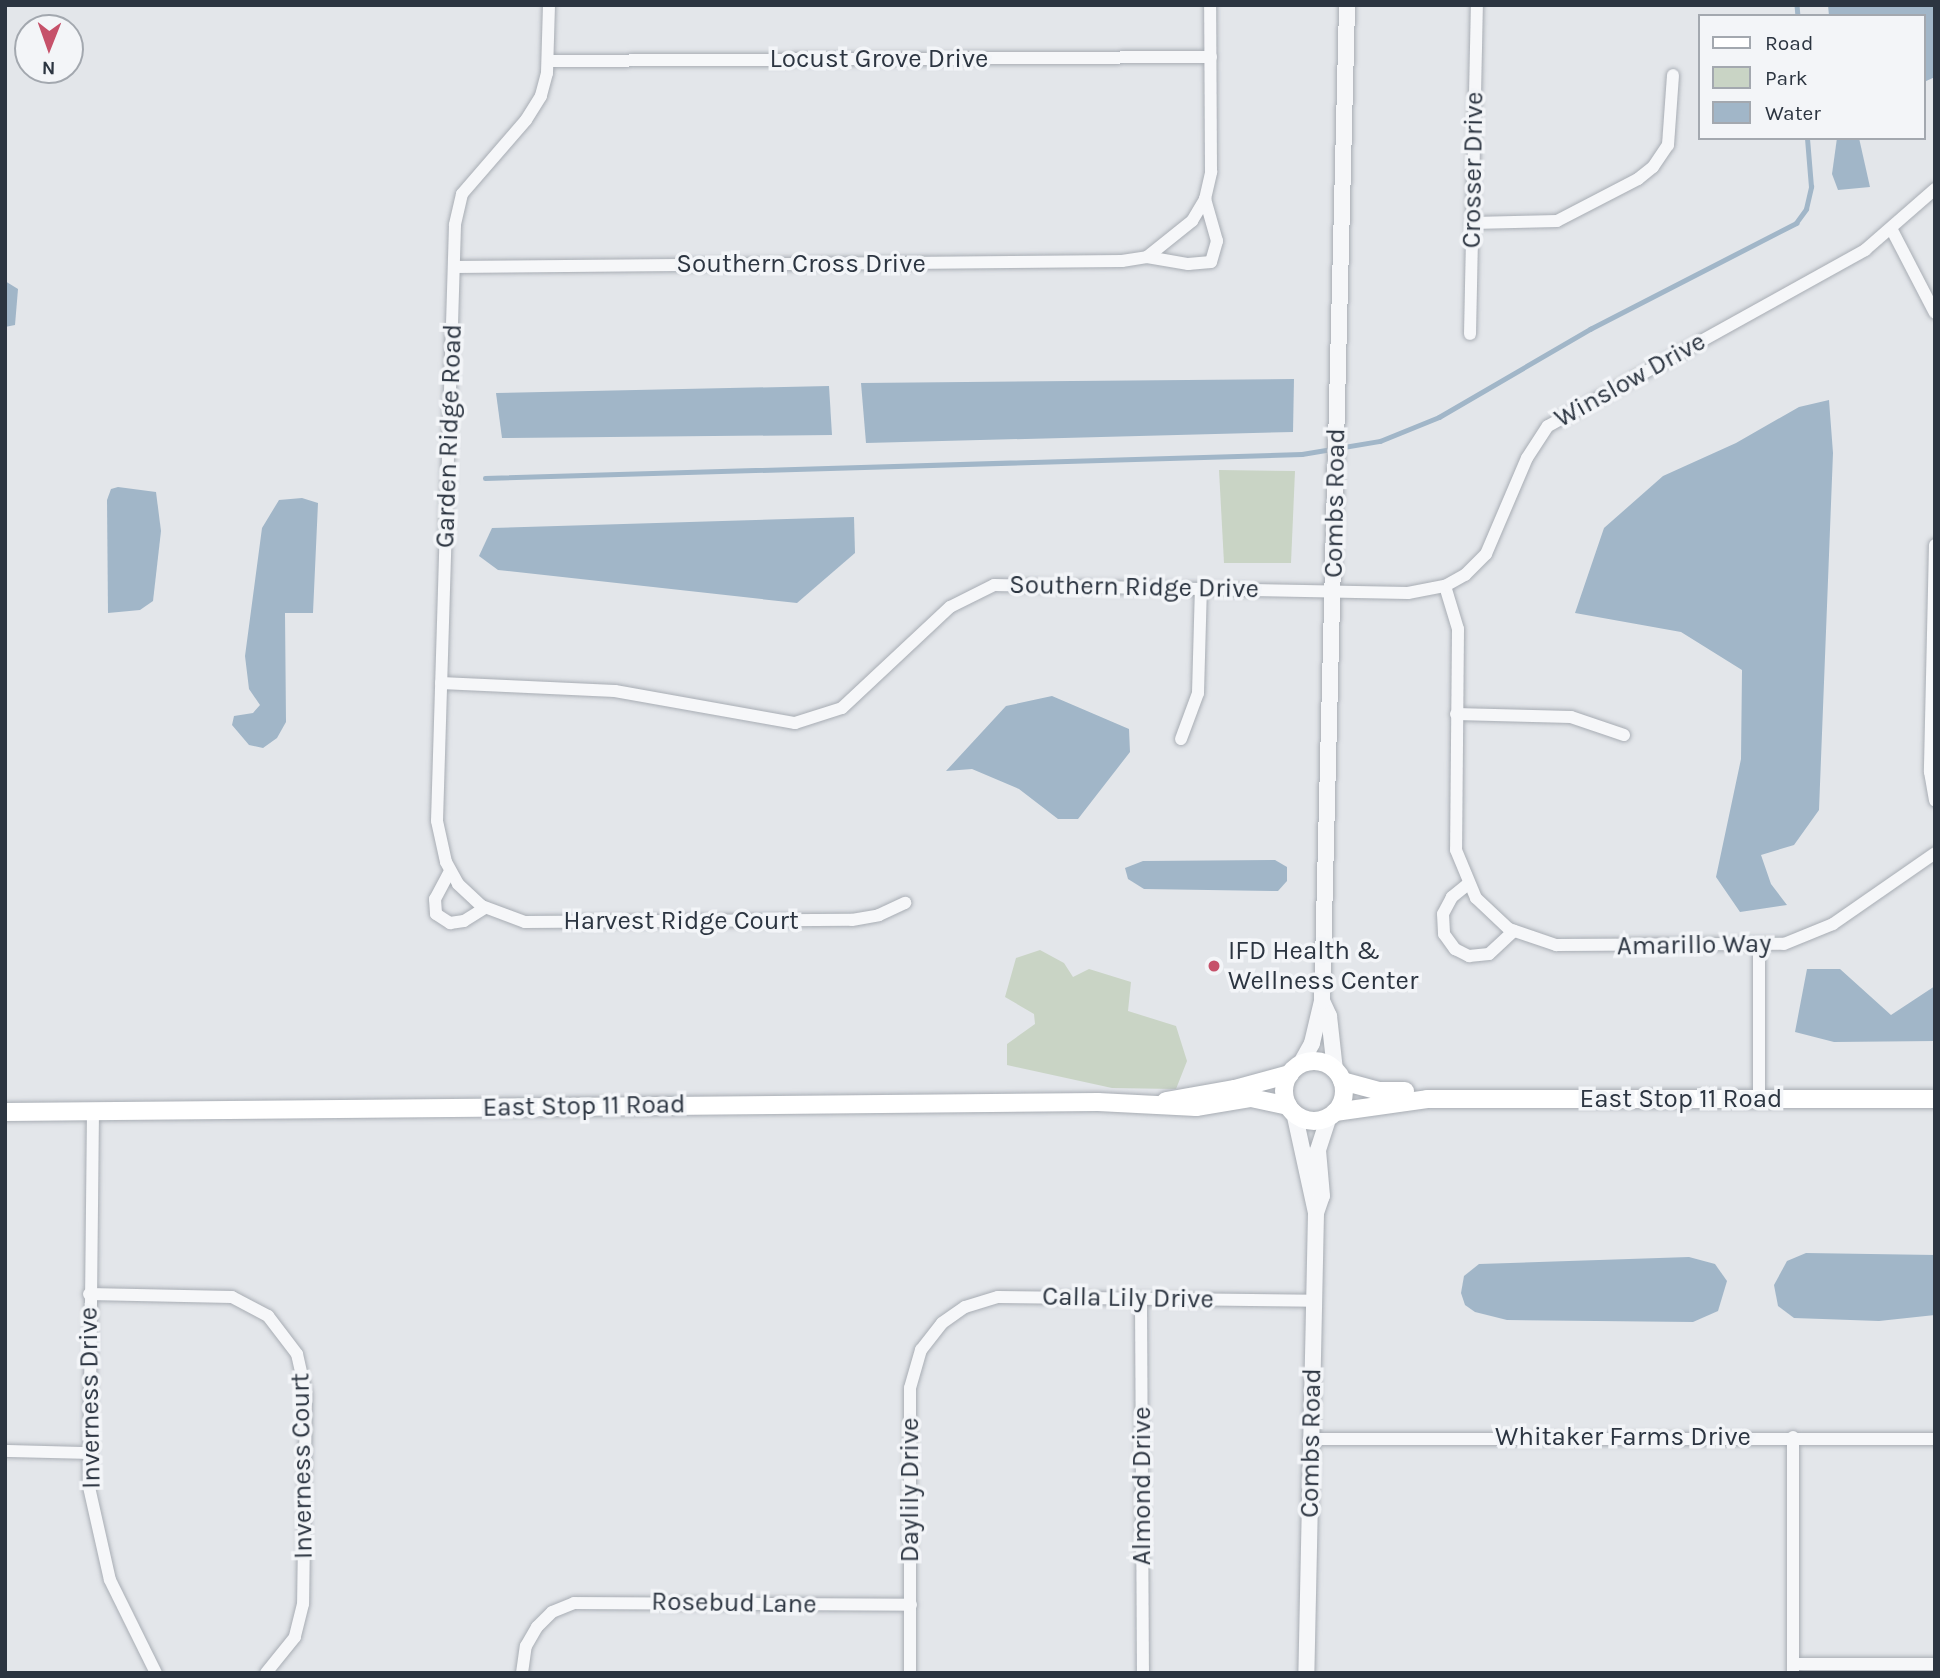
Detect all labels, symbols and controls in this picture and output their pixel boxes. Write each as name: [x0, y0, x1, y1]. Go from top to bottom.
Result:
north arrow: [14, 14, 84, 84]
legend: [1699, 14, 1926, 140]
text: Road: [1765, 31, 1813, 55]
street label: Locust Grove Drive: [770, 43, 988, 75]
text: N: [42, 57, 56, 79]
text: Park: [1765, 66, 1808, 90]
street label: Crosser Drive: [1456, 91, 1490, 249]
text: Water: [1765, 101, 1821, 125]
street label: Southern Cross Drive: [676, 248, 926, 280]
street label: Garden Ridge Road: [429, 323, 469, 549]
street label: Winslow Drive: [1549, 326, 1711, 434]
street label: Combs Road: [1318, 428, 1352, 578]
street label: Southern Ridge Drive: [1009, 569, 1259, 605]
street label: Harvest Ridge Court: [563, 905, 799, 937]
street label: Amarillo Way: [1616, 928, 1772, 962]
place label: IFD Health & Wellness Center: [1228, 935, 1418, 996]
marker: IFD Health & Wellness Center: [1206, 958, 1222, 974]
street label: East Stop 11 Road: [1580, 1083, 1782, 1115]
street label: East Stop 11 Road: [482, 1089, 686, 1123]
street label: Calla Lily Drive: [1042, 1281, 1214, 1315]
street label: Inverness Drive: [73, 1307, 107, 1489]
street label: Combs Road: [1294, 1368, 1328, 1518]
street label: Inverness Court: [285, 1373, 319, 1559]
street label: Almond Drive: [1126, 1407, 1158, 1565]
street label: Daylily Drive: [894, 1418, 926, 1562]
street label: Whitaker Farms Drive: [1495, 1421, 1751, 1453]
street label: Rosebud Lane: [651, 1586, 817, 1620]

